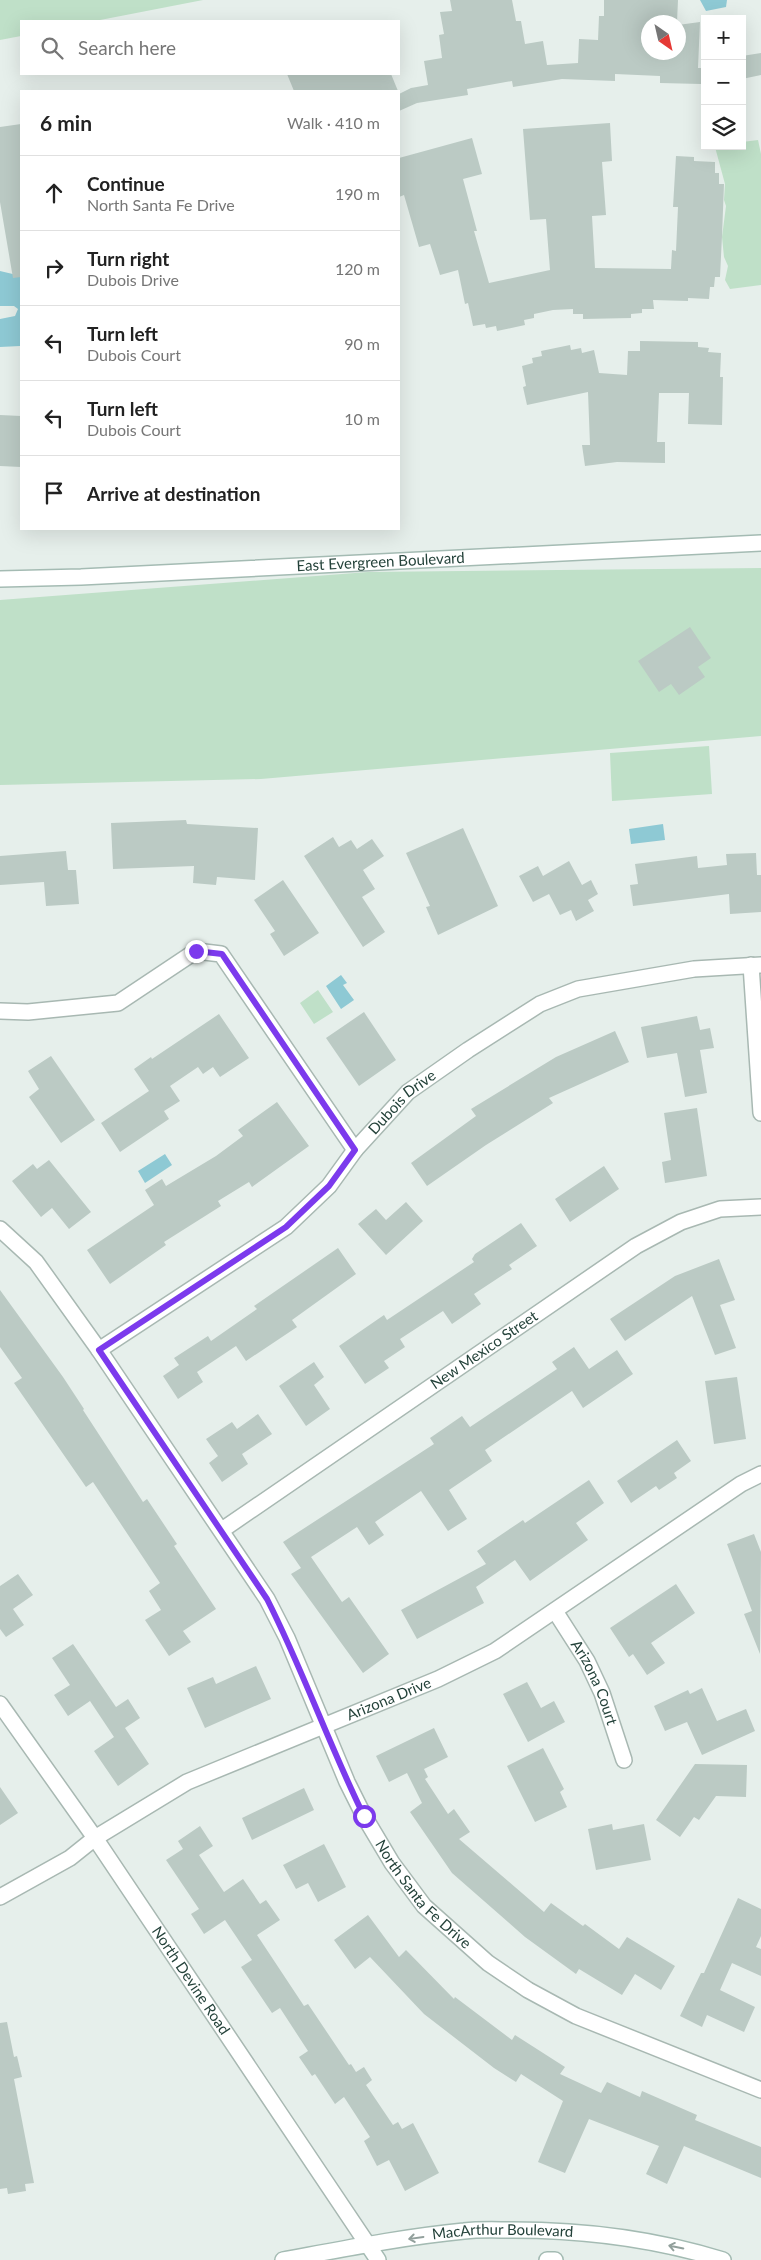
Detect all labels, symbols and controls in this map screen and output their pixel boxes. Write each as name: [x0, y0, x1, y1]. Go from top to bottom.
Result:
north arrow: [641, 15, 686, 60]
map controls: [701, 15, 746, 150]
button: +: [701, 15, 746, 60]
search box: [20, 20, 400, 75]
icon: search: [38, 34, 66, 62]
text: Search here: [78, 36, 176, 59]
button: −: [701, 60, 746, 105]
button: layers: [701, 105, 746, 150]
text: 6 min: [40, 110, 92, 135]
text: Walk · 410 m: [287, 113, 380, 132]
text: Continue: [87, 172, 165, 195]
icon: ahead: [40, 179, 68, 207]
text: 190 m: [335, 184, 380, 203]
text: North Santa Fe Drive: [87, 195, 235, 214]
text: Turn right: [87, 247, 169, 270]
icon: right: [40, 254, 68, 282]
text: 120 m: [335, 259, 380, 278]
text: Dubois Drive: [87, 270, 179, 289]
text: Turn left: [87, 322, 158, 345]
icon: left: [40, 329, 68, 357]
text: 90 m: [344, 334, 380, 353]
text: Dubois Court: [87, 345, 181, 364]
text: Turn left: [87, 397, 158, 420]
icon: left: [40, 404, 68, 432]
text: 10 m: [344, 409, 380, 428]
text: Dubois Court: [87, 420, 181, 439]
icon: arrive: [40, 479, 68, 507]
text: Arrive at destination: [87, 482, 260, 505]
street label: East Evergreen Boulevard: [296, 548, 465, 574]
route end: [185, 940, 208, 963]
street label: Dubois Drive: [364, 1065, 439, 1138]
street label: New Mexico Street: [427, 1306, 541, 1392]
street label: Arizona Court: [568, 1636, 622, 1728]
street label: Arizona Drive: [343, 1673, 433, 1724]
route start: [353, 1805, 376, 1828]
street label: North Santa Fe Drive: [372, 1836, 475, 1952]
street label: North Devine Road: [149, 1922, 234, 2038]
street label: MacArthur Boulevard: [431, 2220, 574, 2243]
one-way arrow: [409, 2233, 425, 2243]
one-way arrow: [669, 2242, 685, 2252]

